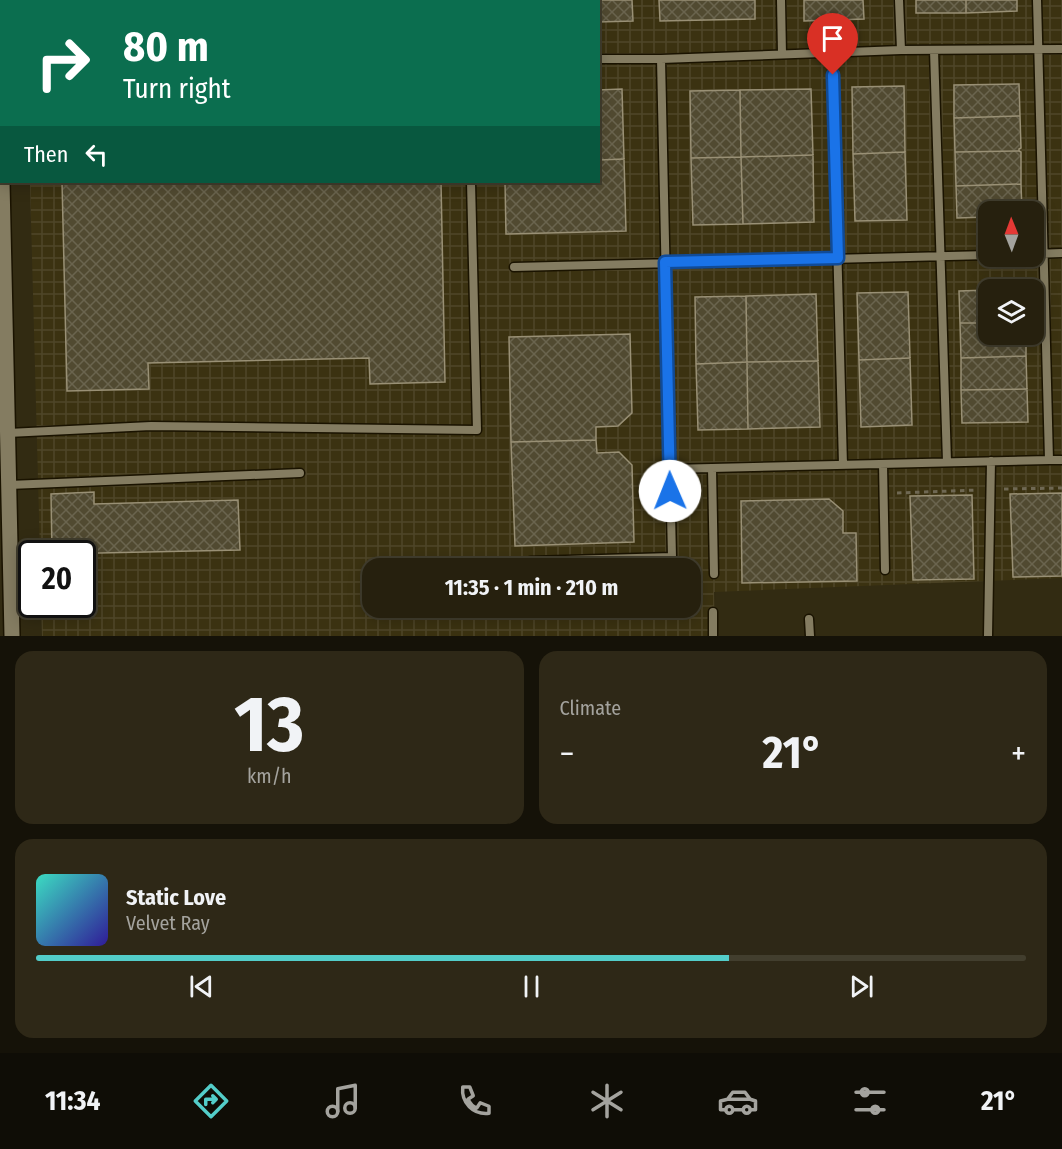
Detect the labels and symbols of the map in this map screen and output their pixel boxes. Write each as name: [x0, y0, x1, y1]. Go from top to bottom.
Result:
pin: [807, 13, 858, 75]
north arrow: [978, 201, 1044, 267]
position arrow: [638, 459, 702, 523]
speed limit sign: 20: [18, 540, 96, 618]

